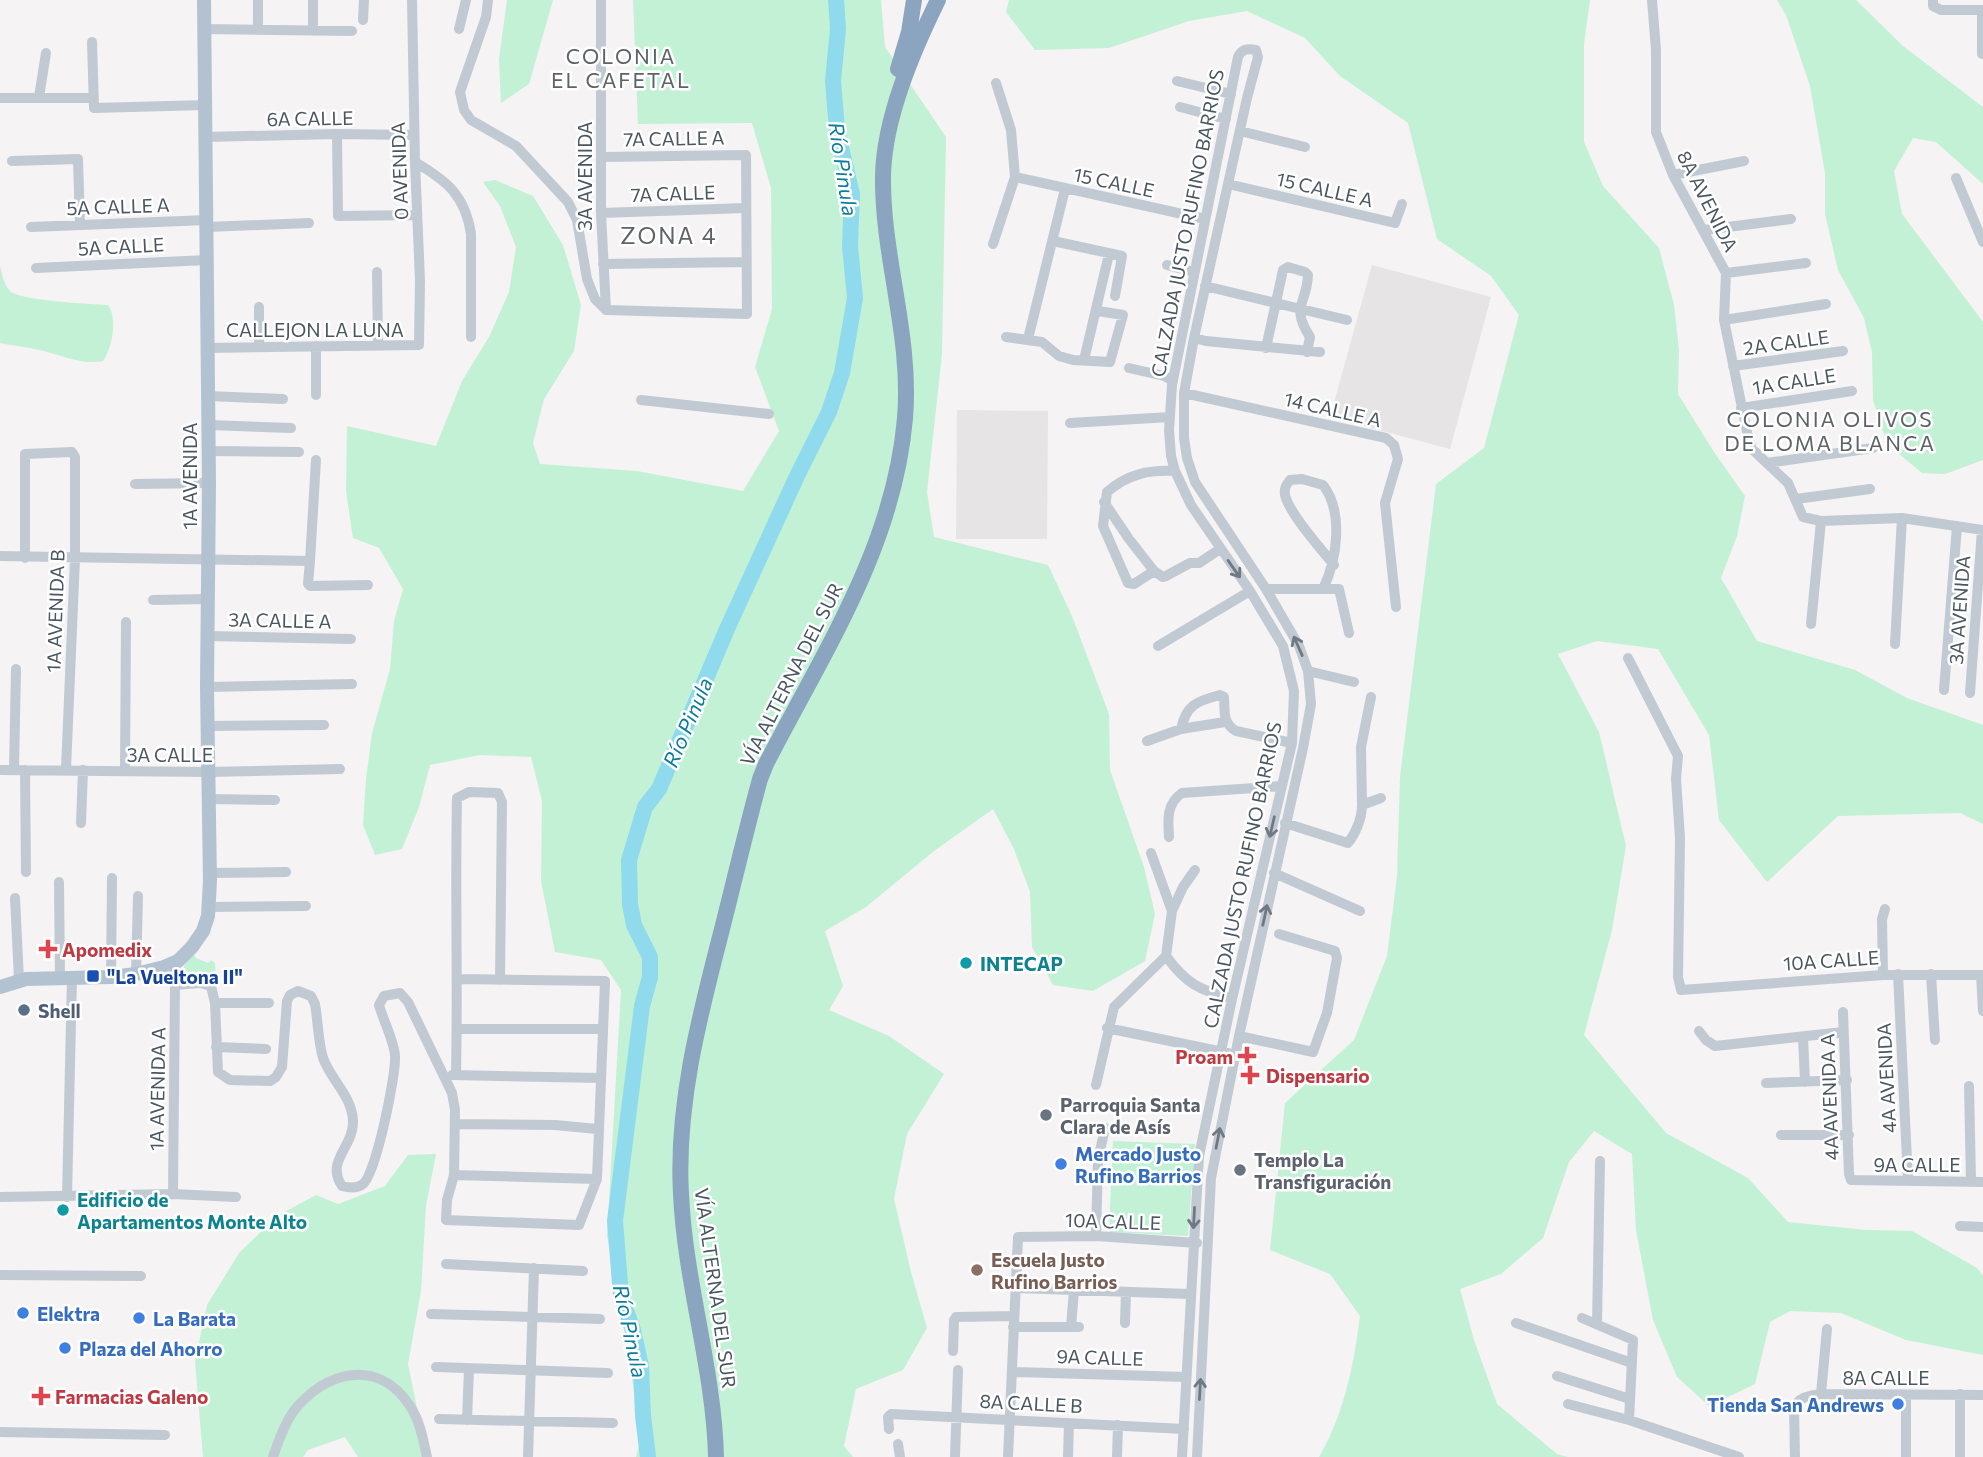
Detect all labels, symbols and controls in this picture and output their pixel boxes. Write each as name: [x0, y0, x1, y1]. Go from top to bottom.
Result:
district label: COLONIA EL CAFETAL: [551, 43, 691, 92]
street label: CALZADA JUSTO RUFINO BARRIOS: [1146, 67, 1228, 379]
street label: 6A CALLE: [266, 106, 354, 130]
water label: Río Pinula: [824, 120, 864, 218]
street label: 0 AVENIDA: [386, 121, 412, 221]
street label: 3A AVENIDA: [573, 121, 596, 231]
street label: 7A CALLE A: [623, 126, 725, 150]
street label: 8A AVENIDA: [1673, 147, 1743, 255]
street label: 15 CALLE: [1072, 162, 1156, 202]
street label: 15 CALLE A: [1274, 167, 1376, 211]
street label: 7A CALLE: [630, 180, 716, 206]
street label: 5A CALLE A: [66, 193, 170, 219]
district label: ZONA 4: [620, 221, 718, 249]
street label: 5A CALLE: [77, 232, 165, 260]
street label: CALLEJON LA LUNA: [226, 318, 404, 341]
street label: 2A CALLE: [1742, 325, 1830, 359]
street label: 1A CALLE: [1751, 363, 1837, 399]
street label: 14 CALLE A: [1282, 387, 1384, 431]
district label: COLONIA OLIVOS DE LOMA BLANCA: [1724, 406, 1936, 455]
street label: 1A AVENIDA: [178, 422, 201, 530]
street label: 1A AVENIDA B: [41, 549, 69, 673]
street label: 3A AVENIDA: [1944, 555, 1974, 665]
one-way arrow: [1227, 559, 1241, 578]
street label: VÍA ALTERNA DEL SUR: [735, 579, 847, 769]
street label: 3A CALLE A: [228, 608, 332, 632]
one-way arrow: [1291, 635, 1304, 657]
water label: Río Pinula: [657, 674, 717, 770]
street label: CALZADA JUSTO RUFINO BARRIOS: [1198, 720, 1286, 1030]
street label: 3A CALLE: [127, 743, 213, 766]
one-way arrow: [1265, 816, 1278, 838]
one-way arrow: [1259, 904, 1272, 927]
place label: Apomedix: [62, 938, 152, 961]
marker: Apomedix: [40, 941, 56, 957]
street label: 10A CALLE: [1782, 945, 1880, 975]
place label: INTECAP: [980, 952, 1063, 975]
marker: INTECAP: [958, 955, 974, 971]
place label: "La Vueltona II": [107, 965, 243, 988]
marker: "La Vueltona II": [85, 968, 101, 984]
place label: Shell: [38, 999, 81, 1022]
marker: Shell: [16, 1002, 32, 1018]
street label: 4A AVENIDA: [1872, 1022, 1900, 1134]
street label: 1A AVENIDA A: [144, 1027, 170, 1151]
street label: 4A AVENIDA A: [1815, 1033, 1843, 1161]
place label: Proam: [1175, 1045, 1233, 1068]
marker: Proam: [1239, 1048, 1255, 1064]
place label: Dispensario: [1266, 1064, 1370, 1087]
marker: Dispensario: [1240, 1065, 1260, 1085]
place label: Parroquia Santa Clara de Asís: [1060, 1093, 1201, 1138]
marker: Parroquia Santa Clara de Asís: [1038, 1107, 1054, 1123]
one-way arrow: [1212, 1127, 1226, 1150]
place label: Mercado Justo Rufino Barrios: [1075, 1142, 1202, 1187]
place label: Templo La Transfiguración: [1254, 1148, 1391, 1193]
street label: 9A CALLE: [1873, 1153, 1961, 1176]
marker: Mercado Justo Rufino Barrios: [1053, 1156, 1069, 1172]
marker: Templo La Transfiguración: [1232, 1162, 1248, 1178]
street label: VÍA ALTERNA DEL SUR: [691, 1186, 741, 1390]
place label: Edificio de Apartamentos Monte Alto: [77, 1188, 307, 1233]
marker: Edificio de Apartamentos Monte Alto: [55, 1202, 71, 1218]
one-way arrow: [1187, 1206, 1200, 1229]
street label: 10A CALLE: [1065, 1208, 1161, 1234]
place label: Escuela Justo Rufino Barrios: [991, 1248, 1118, 1293]
marker: Escuela Justo Rufino Barrios: [969, 1262, 985, 1278]
water label: Río Pinula: [609, 1282, 653, 1380]
place label: Elektra: [37, 1302, 100, 1325]
marker: Elektra: [15, 1305, 31, 1321]
place label: La Barata: [153, 1307, 236, 1330]
marker: La Barata: [131, 1310, 147, 1326]
place label: Plaza del Ahorro: [79, 1337, 223, 1360]
marker: Plaza del Ahorro: [57, 1340, 73, 1356]
street label: 9A CALLE: [1056, 1344, 1144, 1370]
street label: 8A CALLE: [1842, 1366, 1930, 1389]
one-way arrow: [1193, 1378, 1206, 1401]
place label: Farmacias Galeno: [55, 1385, 208, 1408]
marker: Farmacias Galeno: [33, 1388, 49, 1404]
street label: 8A CALLE B: [979, 1389, 1083, 1417]
place label: Tienda San Andrews: [1707, 1393, 1884, 1416]
marker: Tienda San Andrews: [1890, 1396, 1906, 1412]

